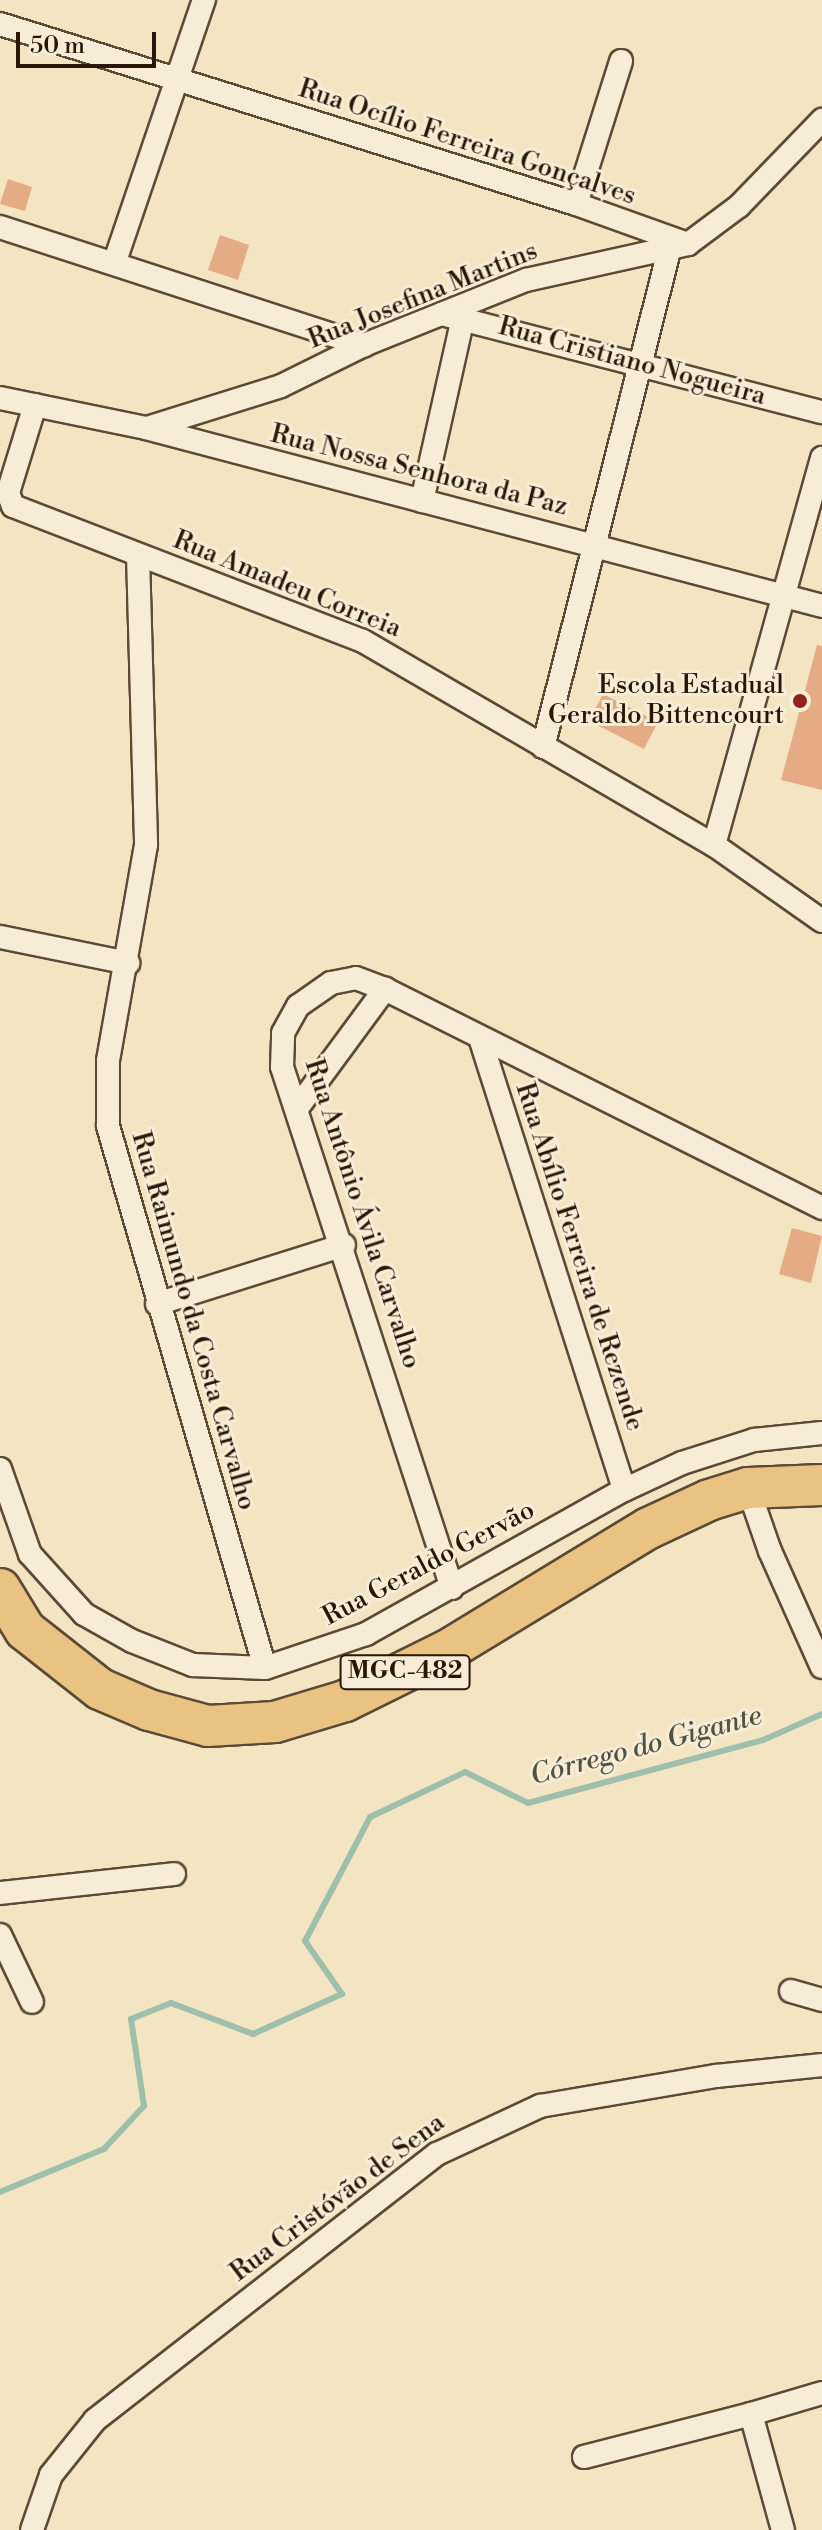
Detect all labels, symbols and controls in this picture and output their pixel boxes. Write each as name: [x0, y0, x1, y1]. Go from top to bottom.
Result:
scale bar: [20, 16, 160, 66]
text: 50 m: [30, 31, 85, 61]
street label: Rua Ocílio Ferreira Gonçalves: [294, 74, 640, 212]
street label: Rua Josefina Martins: [304, 236, 542, 356]
street label: Rua Cristiano Nogueira: [495, 311, 769, 413]
street label: Rua Nossa Senhora da Paz: [267, 419, 571, 523]
street label: Rua Amadeu Correia: [168, 525, 406, 645]
place label: Escola Estadual Geraldo Bittencourt: [548, 670, 784, 732]
marker: Escola Estadual Geraldo Bittencourt: [791, 692, 809, 710]
street label: Rua Antônio Ávila Carvalho: [297, 1055, 427, 1373]
street label: Rua Abílio Ferreira de Rezende: [508, 1079, 650, 1435]
street label: Rua Raimundo da Costa Carvalho: [124, 1128, 262, 1514]
street label: Rua Geraldo Gervão: [318, 1495, 540, 1633]
road number: MGC-482: [339, 1652, 471, 1692]
water label: Córrego do Gigante: [527, 1699, 765, 1793]
street label: Rua Cristóvão de Sena: [225, 2107, 451, 2289]

